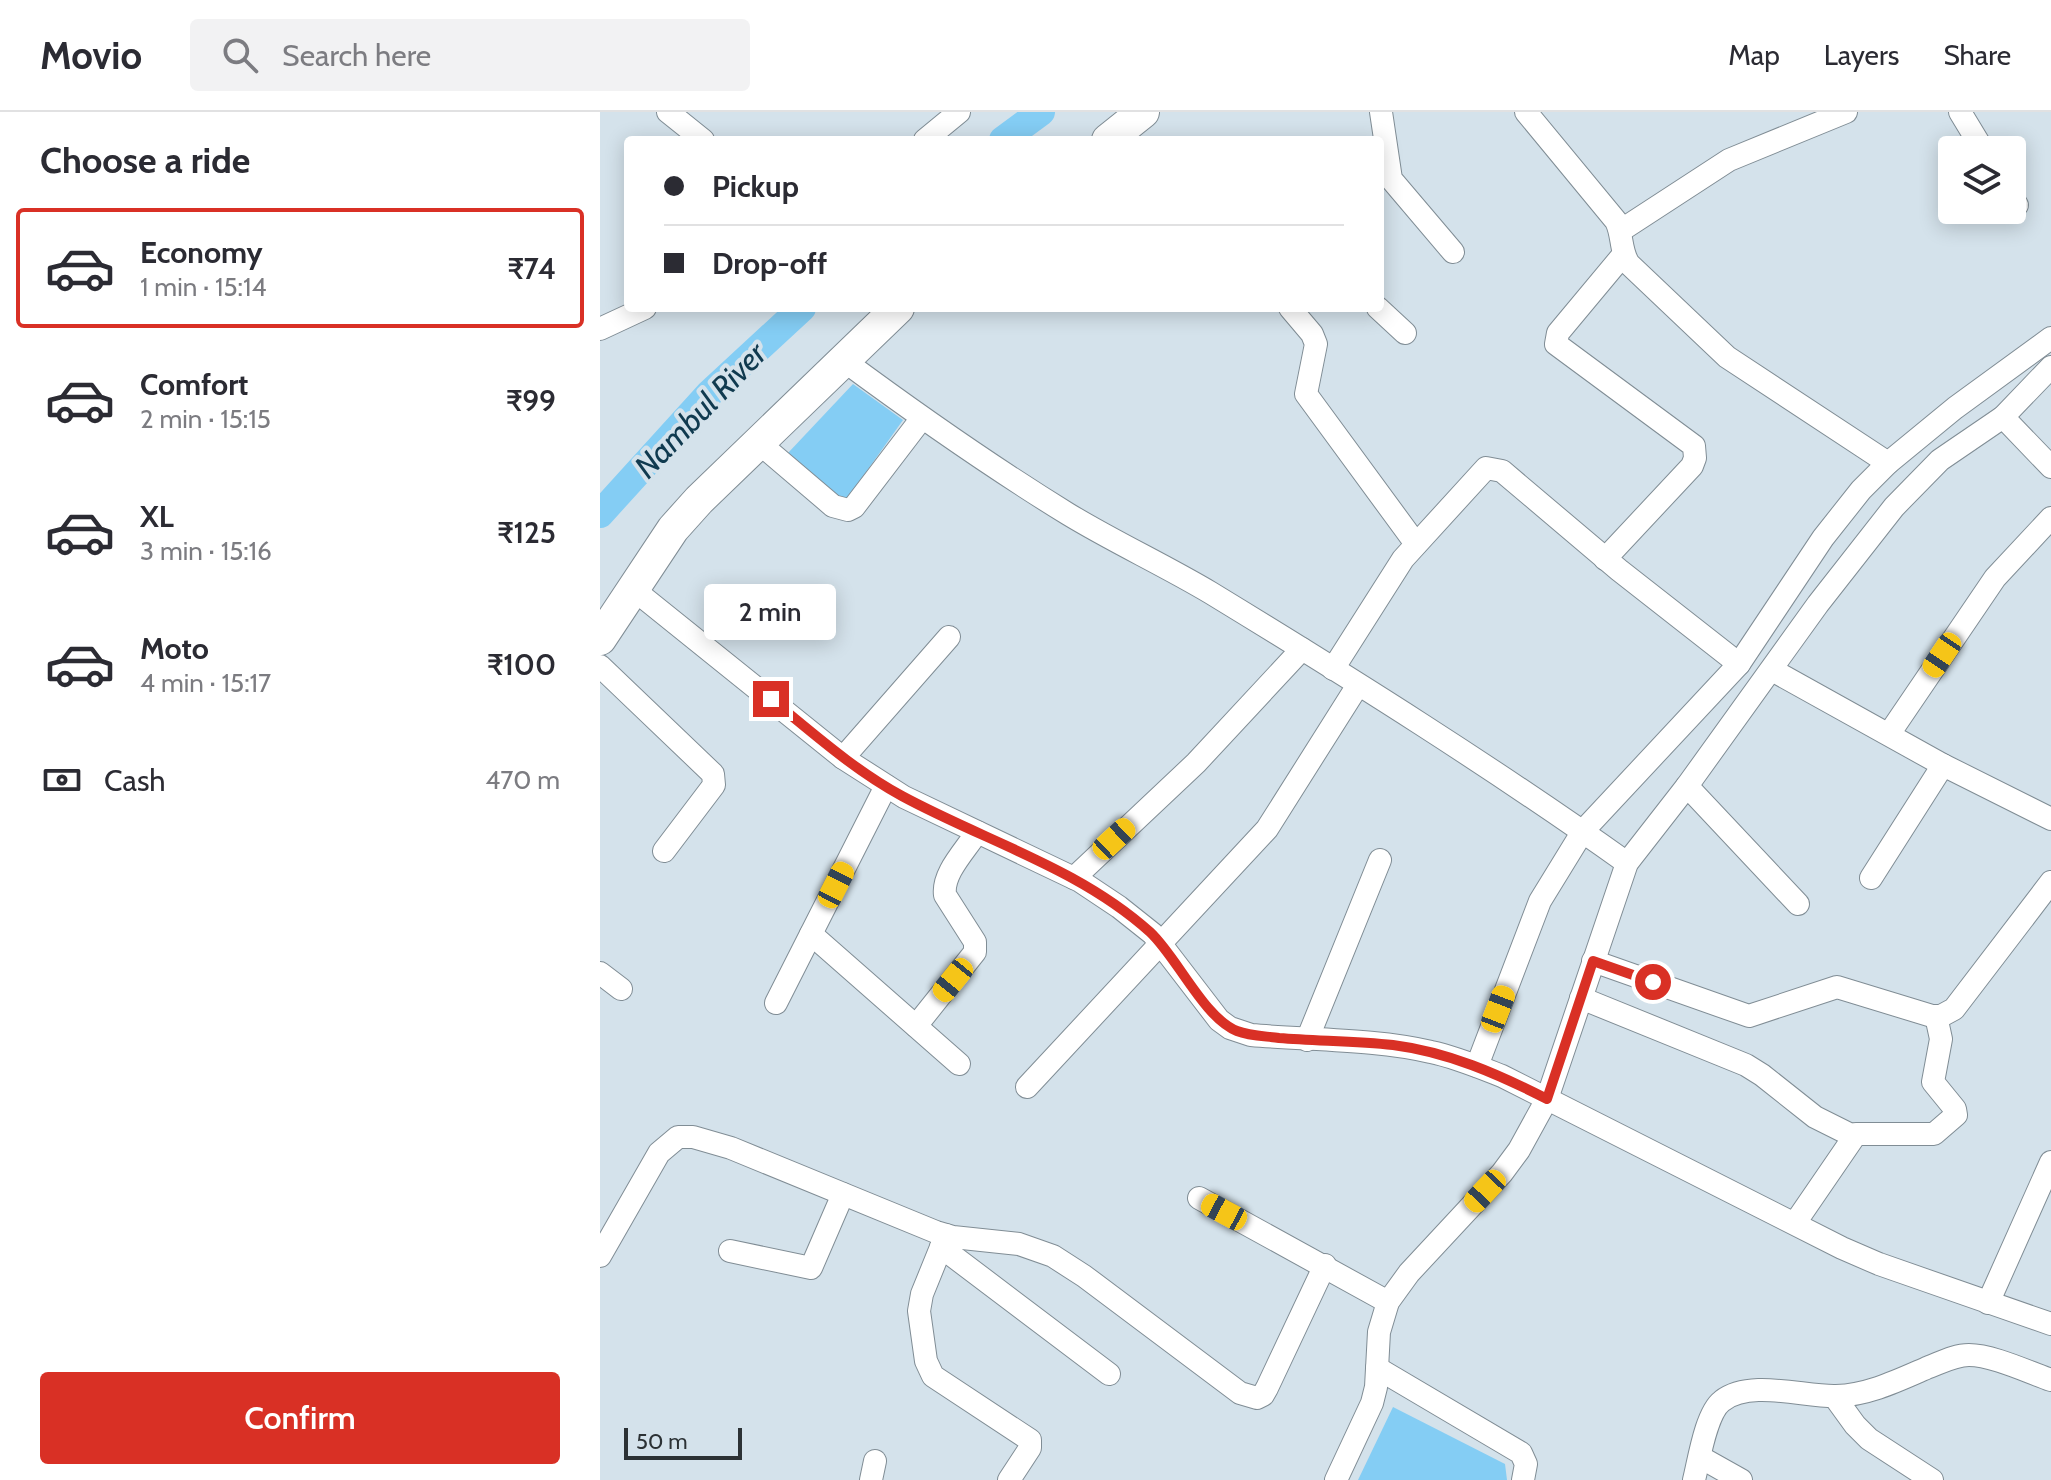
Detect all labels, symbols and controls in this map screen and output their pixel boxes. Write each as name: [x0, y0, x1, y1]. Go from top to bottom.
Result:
search box: [190, 19, 750, 91]
text: Movio: [40, 32, 142, 79]
icon: search: [218, 33, 262, 77]
text: Search here: [282, 37, 431, 74]
text: Map: [1728, 38, 1780, 72]
text: Layers: [1824, 38, 1899, 72]
text: Share: [1943, 38, 2011, 72]
map controls: [1938, 136, 2026, 224]
button: layers: [1938, 136, 2026, 224]
text: Choose a ride: [40, 138, 250, 182]
text: Pickup: [712, 168, 799, 205]
icon: car: [44, 232, 116, 304]
text: Economy: [140, 234, 263, 271]
text: Drop-off: [712, 245, 827, 282]
text: ₹74: [507, 250, 556, 287]
text: 1 min · 15:14: [140, 271, 267, 303]
water label: Nambul River: [626, 333, 775, 486]
icon: car: [44, 364, 116, 436]
text: Comfort: [140, 366, 248, 403]
text: ₹99: [506, 382, 556, 419]
text: 2 min · 15:15: [140, 403, 271, 435]
icon: car: [44, 496, 116, 568]
text: XL: [140, 498, 174, 535]
text: ₹125: [497, 514, 556, 551]
text: 3 min · 15:16: [140, 535, 272, 567]
callout: 2 min: [705, 583, 837, 639]
text: 2 min: [739, 596, 801, 628]
icon: car: [44, 628, 116, 700]
car: [1919, 628, 1965, 682]
text: Moto: [140, 630, 209, 667]
text: ₹100: [487, 646, 556, 683]
text: 4 min · 15:17: [140, 667, 271, 699]
route end: [753, 681, 789, 717]
icon: cash: [40, 758, 84, 802]
text: Cash: [104, 762, 166, 799]
text: 470 m: [485, 764, 560, 796]
car: [1088, 814, 1140, 864]
car: [814, 858, 858, 912]
car: [929, 954, 977, 1006]
route start: [1635, 964, 1671, 1000]
car: [1478, 982, 1518, 1036]
car: [1460, 1165, 1510, 1217]
car: [1197, 1190, 1251, 1234]
button: Confirm: [40, 1372, 560, 1464]
scale bar: [624, 1424, 742, 1460]
text: 50 m: [636, 1428, 688, 1455]

